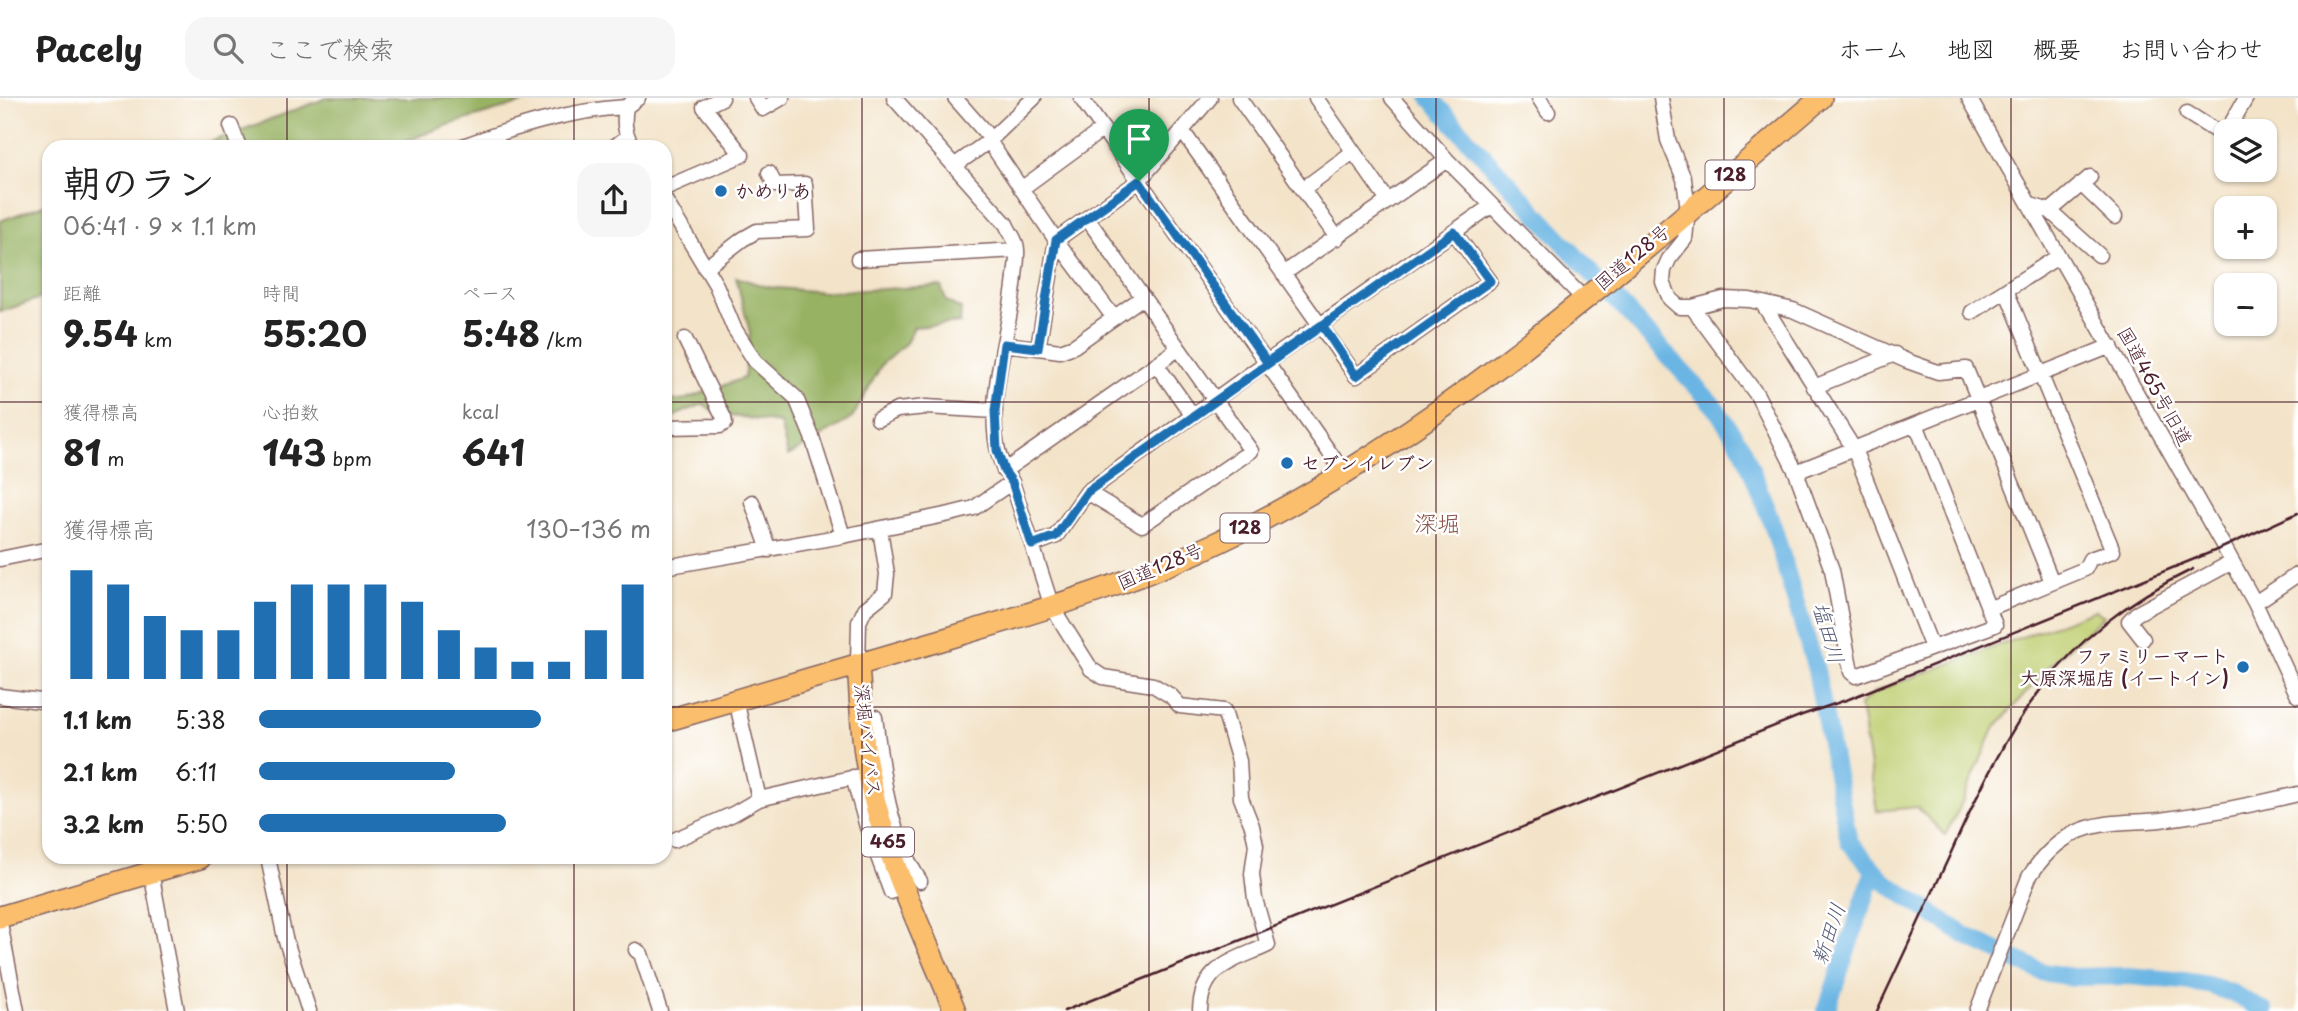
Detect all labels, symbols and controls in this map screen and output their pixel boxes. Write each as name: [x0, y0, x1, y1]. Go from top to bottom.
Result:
search box: [185, 17, 675, 80]
text: Pacely: [35, 23, 143, 73]
icon: search: [209, 29, 247, 67]
text: ここで検索: [265, 29, 395, 68]
text: ホーム: [1838, 30, 1909, 66]
text: 地図: [1947, 30, 1995, 66]
text: 概要: [2033, 30, 2081, 66]
text: お問い合わせ: [2119, 30, 2263, 66]
pin: [1109, 109, 1169, 181]
map controls: [2214, 119, 2277, 336]
button: layers: [2214, 119, 2277, 182]
icon: arrive: [1120, 120, 1158, 158]
text: 朝のラン: [63, 153, 215, 210]
road number: 128: [1706, 160, 1754, 190]
button: share: [577, 163, 651, 237]
place label: かめりあ: [735, 176, 811, 204]
marker: かめりあ: [713, 183, 729, 199]
button: +: [2214, 196, 2277, 259]
text: 06:41 · 9 × 1.1 km: [63, 208, 257, 243]
street label: 国道128号: [1588, 216, 1675, 296]
button: −: [2214, 273, 2277, 336]
text: 距離: [63, 278, 101, 306]
text: 時間: [262, 278, 300, 306]
text: ペース: [462, 278, 518, 306]
text: 9.54: [63, 306, 138, 359]
text: 55:20: [262, 306, 367, 359]
text: 5:48: [462, 306, 540, 359]
street label: 国道465号旧道: [2111, 321, 2200, 450]
text: km: [138, 325, 173, 353]
text: /km: [540, 325, 583, 353]
text: 獲得標高: [63, 397, 139, 425]
text: 心拍数: [262, 397, 319, 425]
text: kcal: [462, 397, 500, 425]
text: 81: [63, 425, 101, 478]
text: 143: [262, 425, 326, 478]
text: 641: [462, 425, 525, 478]
text: m: [101, 444, 125, 472]
text: bpm: [326, 444, 372, 472]
place label: セブンイレブン: [1301, 448, 1434, 476]
marker: セブンイレブン: [1279, 455, 1295, 471]
district label: 深堀: [1414, 505, 1460, 540]
text: 獲得標高: [63, 511, 155, 546]
text: 130–136 m: [526, 511, 651, 546]
road number: 128: [1220, 514, 1270, 542]
street label: 国道128号: [1112, 534, 1207, 596]
water label: 塩田川: [1806, 598, 1854, 667]
place label: ファミリーマート 大原深堀店 (イートイン): [2020, 641, 2229, 691]
marker: ファミリーマート 大原深堀店 (イートイン): [2235, 659, 2251, 675]
street label: 深堀バイパス: [848, 682, 890, 798]
text: 1.1 km: [63, 702, 132, 737]
text: 5:38: [175, 702, 226, 737]
text: 2.1 km: [63, 754, 138, 789]
text: 6:11: [175, 754, 217, 789]
text: 3.2 km: [63, 806, 144, 841]
text: 5:50: [175, 806, 228, 841]
road number: 465: [862, 828, 914, 856]
water label: 新田川: [1802, 898, 1852, 968]

